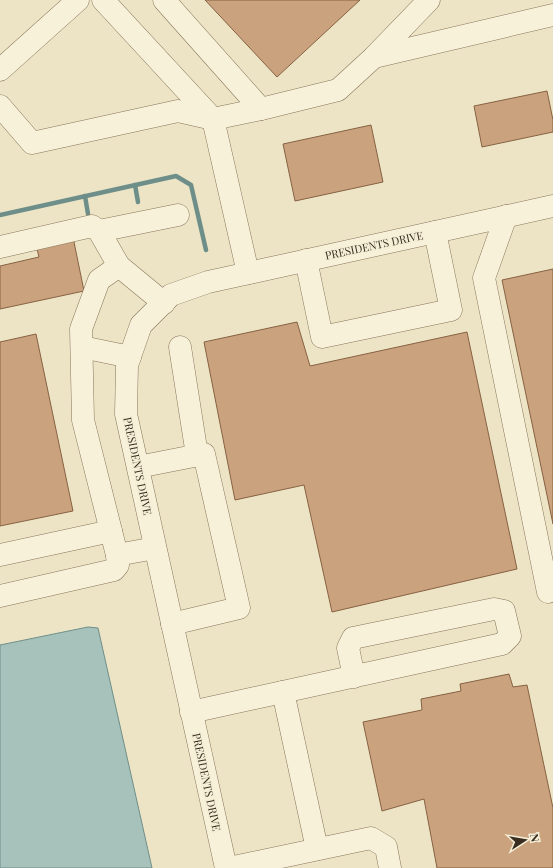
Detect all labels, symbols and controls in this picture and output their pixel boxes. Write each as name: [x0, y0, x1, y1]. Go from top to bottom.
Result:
street label: PRESIDENTS DRIVE: [323, 227, 425, 263]
street label: PRESIDENTS DRIVE: [120, 415, 156, 517]
street label: PRESIDENTS DRIVE: [189, 731, 225, 833]
north arrow: [505, 820, 545, 860]
text: N: [527, 832, 543, 843]

